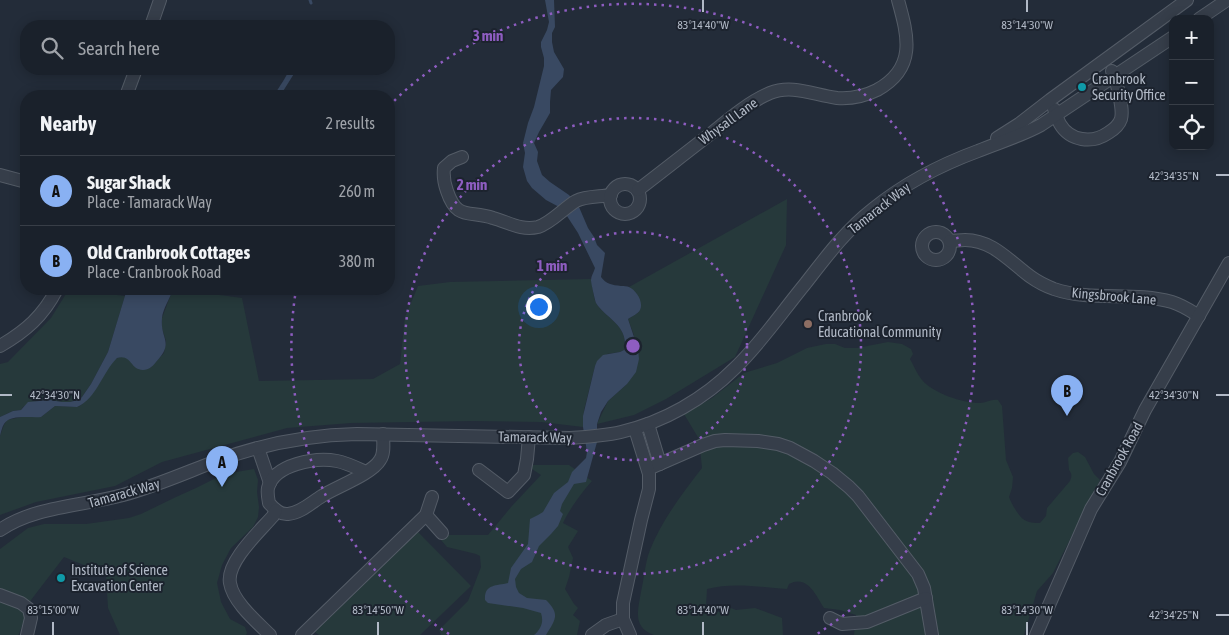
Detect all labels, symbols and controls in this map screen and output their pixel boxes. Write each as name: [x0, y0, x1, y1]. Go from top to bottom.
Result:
map controls: [1169, 15, 1214, 150]
button: +: [1169, 15, 1214, 60]
text: 83°14'40"W: [677, 18, 729, 32]
text: 83°14'30"W: [1001, 18, 1053, 32]
search box: [20, 20, 395, 75]
text: 3 min: [473, 27, 503, 44]
icon: search: [38, 34, 66, 62]
text: Search here: [78, 37, 160, 59]
button: −: [1169, 60, 1214, 105]
place label: Cranbrook Security Office: [1092, 71, 1166, 103]
marker: Cranbrook Security Office: [1076, 81, 1088, 93]
street label: Whysall Lane: [696, 94, 760, 148]
button: locate: [1169, 105, 1214, 150]
text: Nearby: [40, 111, 96, 135]
text: 2 results: [325, 114, 375, 132]
text: 42°34'35"N: [1149, 169, 1199, 183]
text: Sugar Shack: [87, 171, 170, 193]
text: 2 min: [457, 176, 487, 193]
street label: Tamarack Way: [845, 179, 913, 237]
text: A: [52, 182, 60, 200]
text: 260 m: [339, 182, 375, 200]
text: Place · Tamarack Way: [87, 193, 212, 211]
text: Old Cranbrook Cottages: [87, 241, 250, 263]
text: B: [52, 252, 60, 270]
text: 380 m: [339, 252, 375, 270]
text: 1 min: [537, 257, 567, 274]
text: Place · Cranbrook Road: [87, 263, 221, 281]
street label: Kingsbrook Lane: [1071, 284, 1157, 308]
your location: [526, 294, 552, 320]
place label: Cranbrook Educational Community: [818, 308, 942, 340]
marker: Cranbrook Educational Community: [802, 318, 814, 330]
centre of rings: [624, 337, 642, 355]
pin: B: [1051, 375, 1083, 416]
text: 42°34'30"N: [30, 388, 80, 402]
text: 42°34'30"N: [1149, 388, 1199, 402]
street label: Cranbrook Road: [1092, 419, 1146, 499]
street label: Tamarack Way: [498, 428, 572, 446]
pin: A: [206, 446, 238, 487]
street label: Tamarack Way: [86, 475, 162, 511]
place label: Institute of Science Excavation Center: [71, 562, 168, 594]
marker: Institute of Science Excavation Center: [55, 572, 67, 584]
text: 83°15'00"W: [27, 603, 79, 617]
text: 83°14'50"W: [352, 603, 404, 617]
text: 83°14'40"W: [677, 603, 729, 617]
text: 83°14'30"W: [1001, 603, 1053, 617]
text: 42°34'25"N: [1149, 608, 1199, 622]

